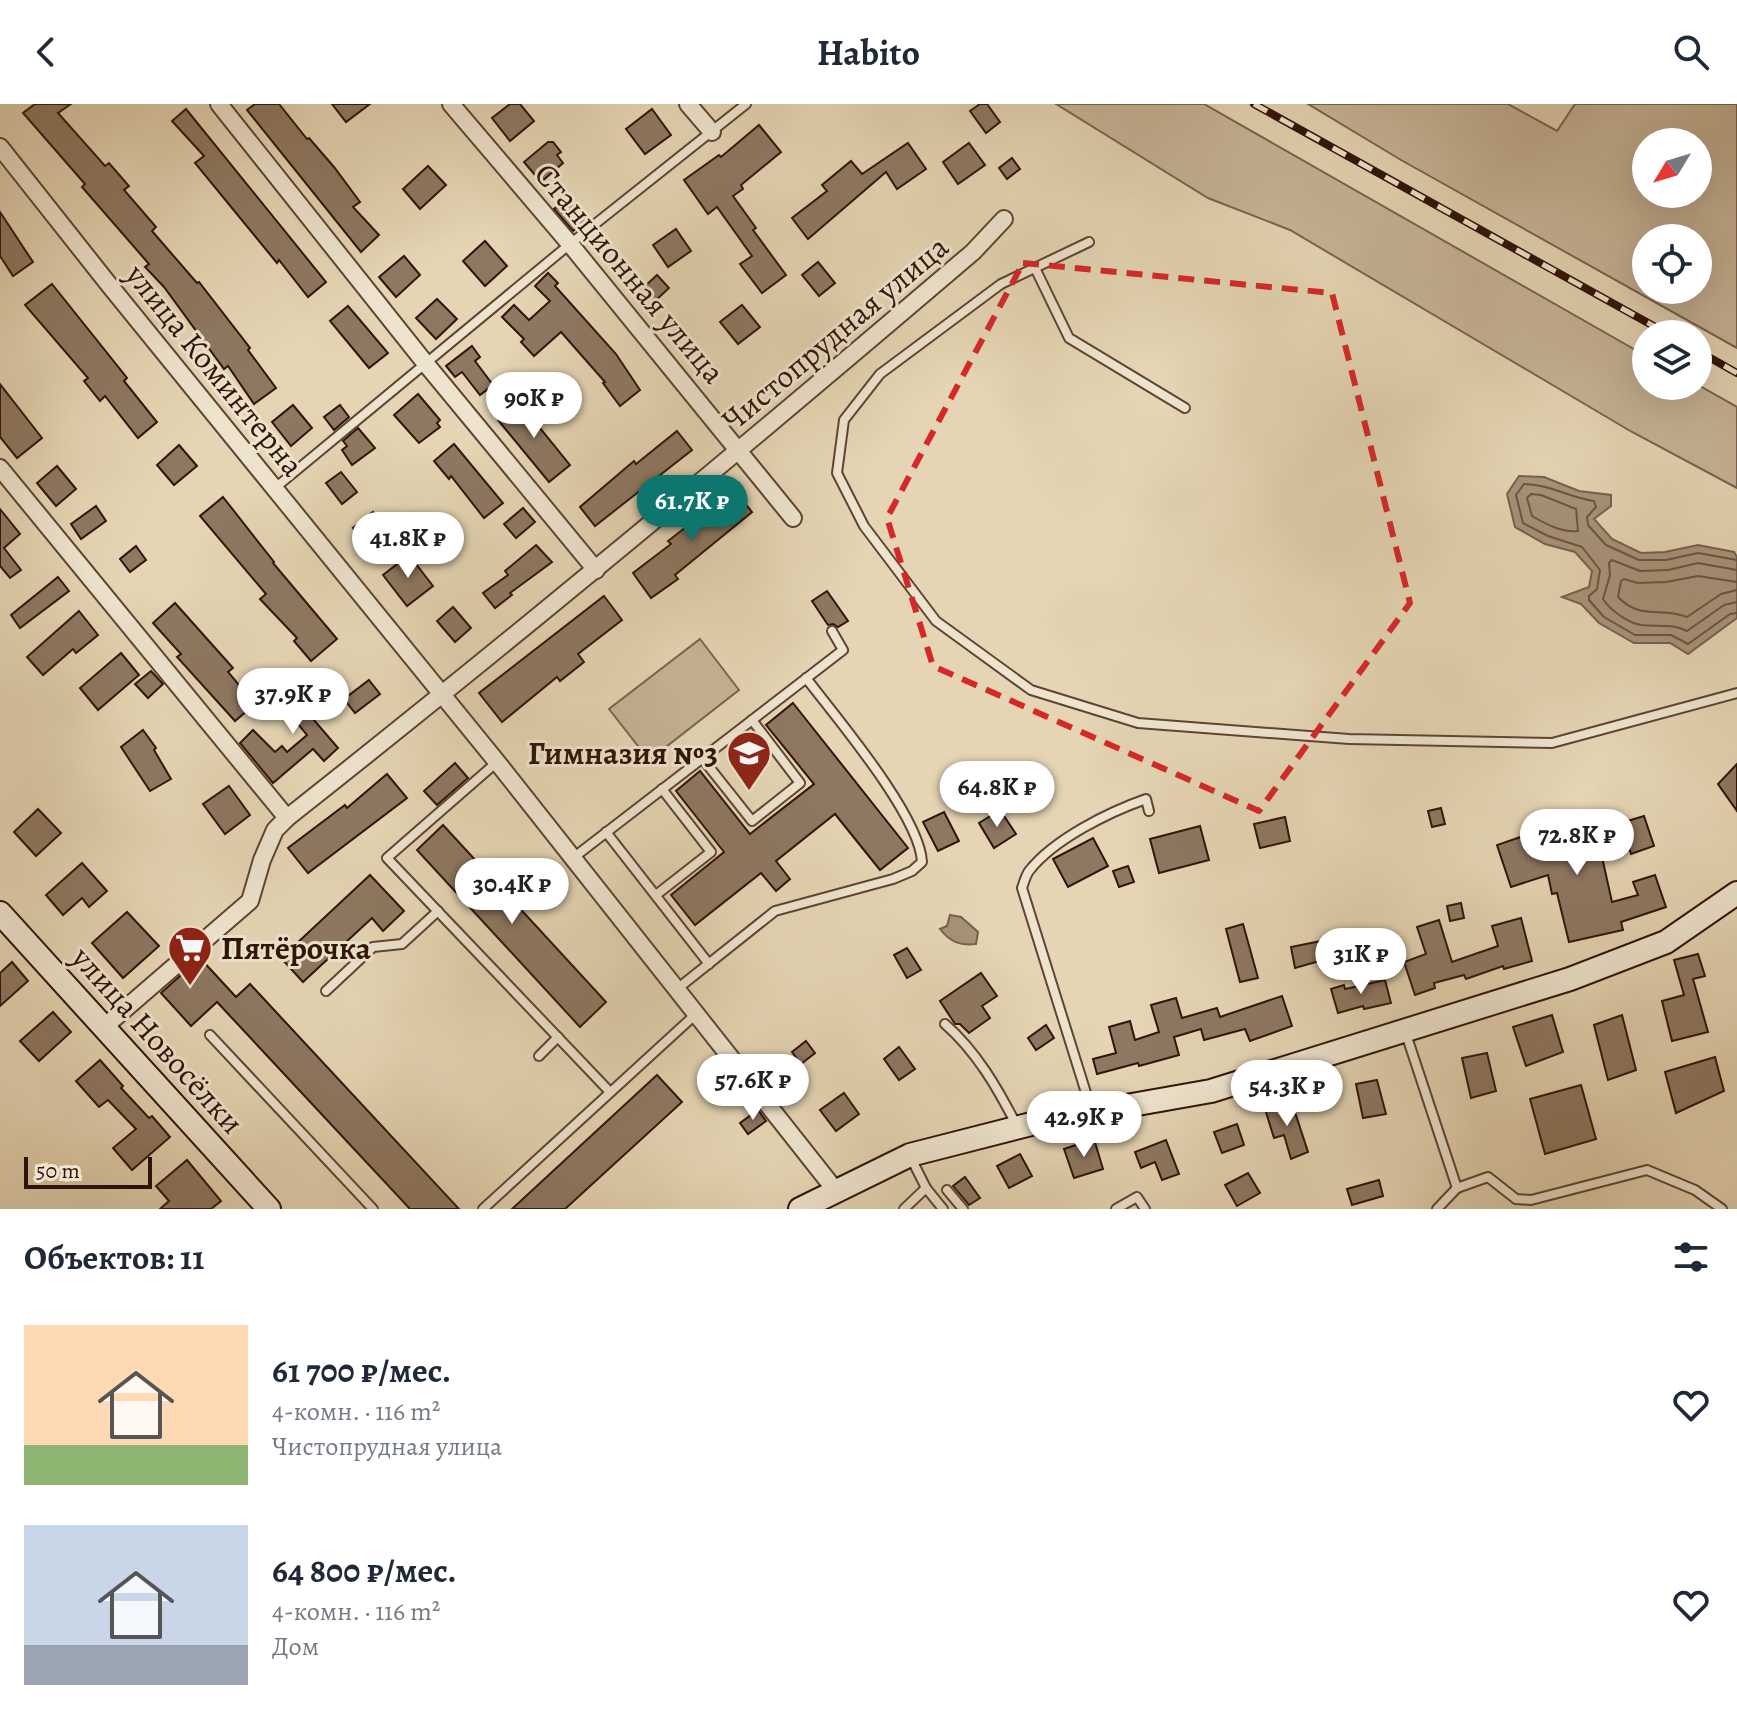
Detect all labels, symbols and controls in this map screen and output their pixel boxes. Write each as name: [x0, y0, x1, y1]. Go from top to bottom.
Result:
text: Habito: [817, 28, 920, 77]
icon: back: [24, 30, 68, 74]
icon: search: [1669, 30, 1713, 74]
north arrow: [1632, 128, 1712, 208]
map controls: [1632, 128, 1712, 400]
street label: Станционная улица: [524, 153, 736, 393]
button: locate: [1632, 224, 1712, 304]
street label: Чистопрудная улица: [712, 225, 958, 441]
street label: улица Коминтерна: [115, 254, 315, 486]
button: layers: [1632, 320, 1712, 400]
pin: 90K ₽: [478, 372, 590, 440]
text: 90K ₽: [504, 380, 564, 415]
pin: 61.7K ₽: [618, 475, 766, 543]
text: 61.7K ₽: [655, 483, 729, 518]
pin: 41.8K ₽: [334, 512, 482, 580]
text: 41.8K ₽: [370, 520, 446, 555]
pin: 37.9K ₽: [219, 668, 367, 736]
text: 37.9K ₽: [255, 676, 331, 711]
school or university icon: Гимназия №3: [725, 729, 773, 792]
place label: Гимназия №3: [528, 731, 718, 775]
pin: 64.8K ₽: [923, 761, 1071, 829]
text: 64.8K ₽: [958, 769, 1036, 804]
pin: 72.8K ₽: [1503, 809, 1651, 877]
text: 72.8K ₽: [1538, 817, 1616, 852]
pin: 30.4K ₽: [438, 858, 586, 926]
text: 30.4K ₽: [473, 866, 551, 901]
supermarket icon: Пятёрочка: [166, 924, 214, 987]
place label: Пятёрочка: [221, 926, 372, 970]
pin: 31K ₽: [1305, 928, 1417, 996]
street label: улица Новосёлки: [61, 936, 254, 1143]
text: 31K ₽: [1333, 936, 1389, 971]
pin: 57.6K ₽: [679, 1054, 827, 1122]
pin: 54.3K ₽: [1213, 1060, 1361, 1128]
text: 57.6K ₽: [715, 1062, 791, 1097]
text: 54.3K ₽: [1249, 1068, 1325, 1103]
pin: 42.9K ₽: [1010, 1091, 1158, 1159]
text: 42.9K ₽: [1045, 1099, 1123, 1134]
scale bar: [24, 1153, 152, 1189]
text: 50 m: [36, 1156, 80, 1186]
text: Объектов: 11: [24, 1234, 204, 1281]
icon: filters: [1669, 1235, 1713, 1279]
text: 61 700 ₽/мес.: [272, 1347, 451, 1394]
icon: home: [88, 1357, 184, 1453]
icon: heart: [1669, 1383, 1713, 1427]
text: 4-комн. · 116 m²: [272, 1394, 440, 1429]
text: Чистопрудная улица: [272, 1429, 502, 1464]
text: 64 800 ₽/мес.: [272, 1547, 457, 1594]
icon: home: [88, 1557, 184, 1653]
icon: heart: [1669, 1583, 1713, 1627]
text: 4-комн. · 116 m²: [272, 1594, 440, 1629]
text: Дом: [272, 1629, 319, 1664]

